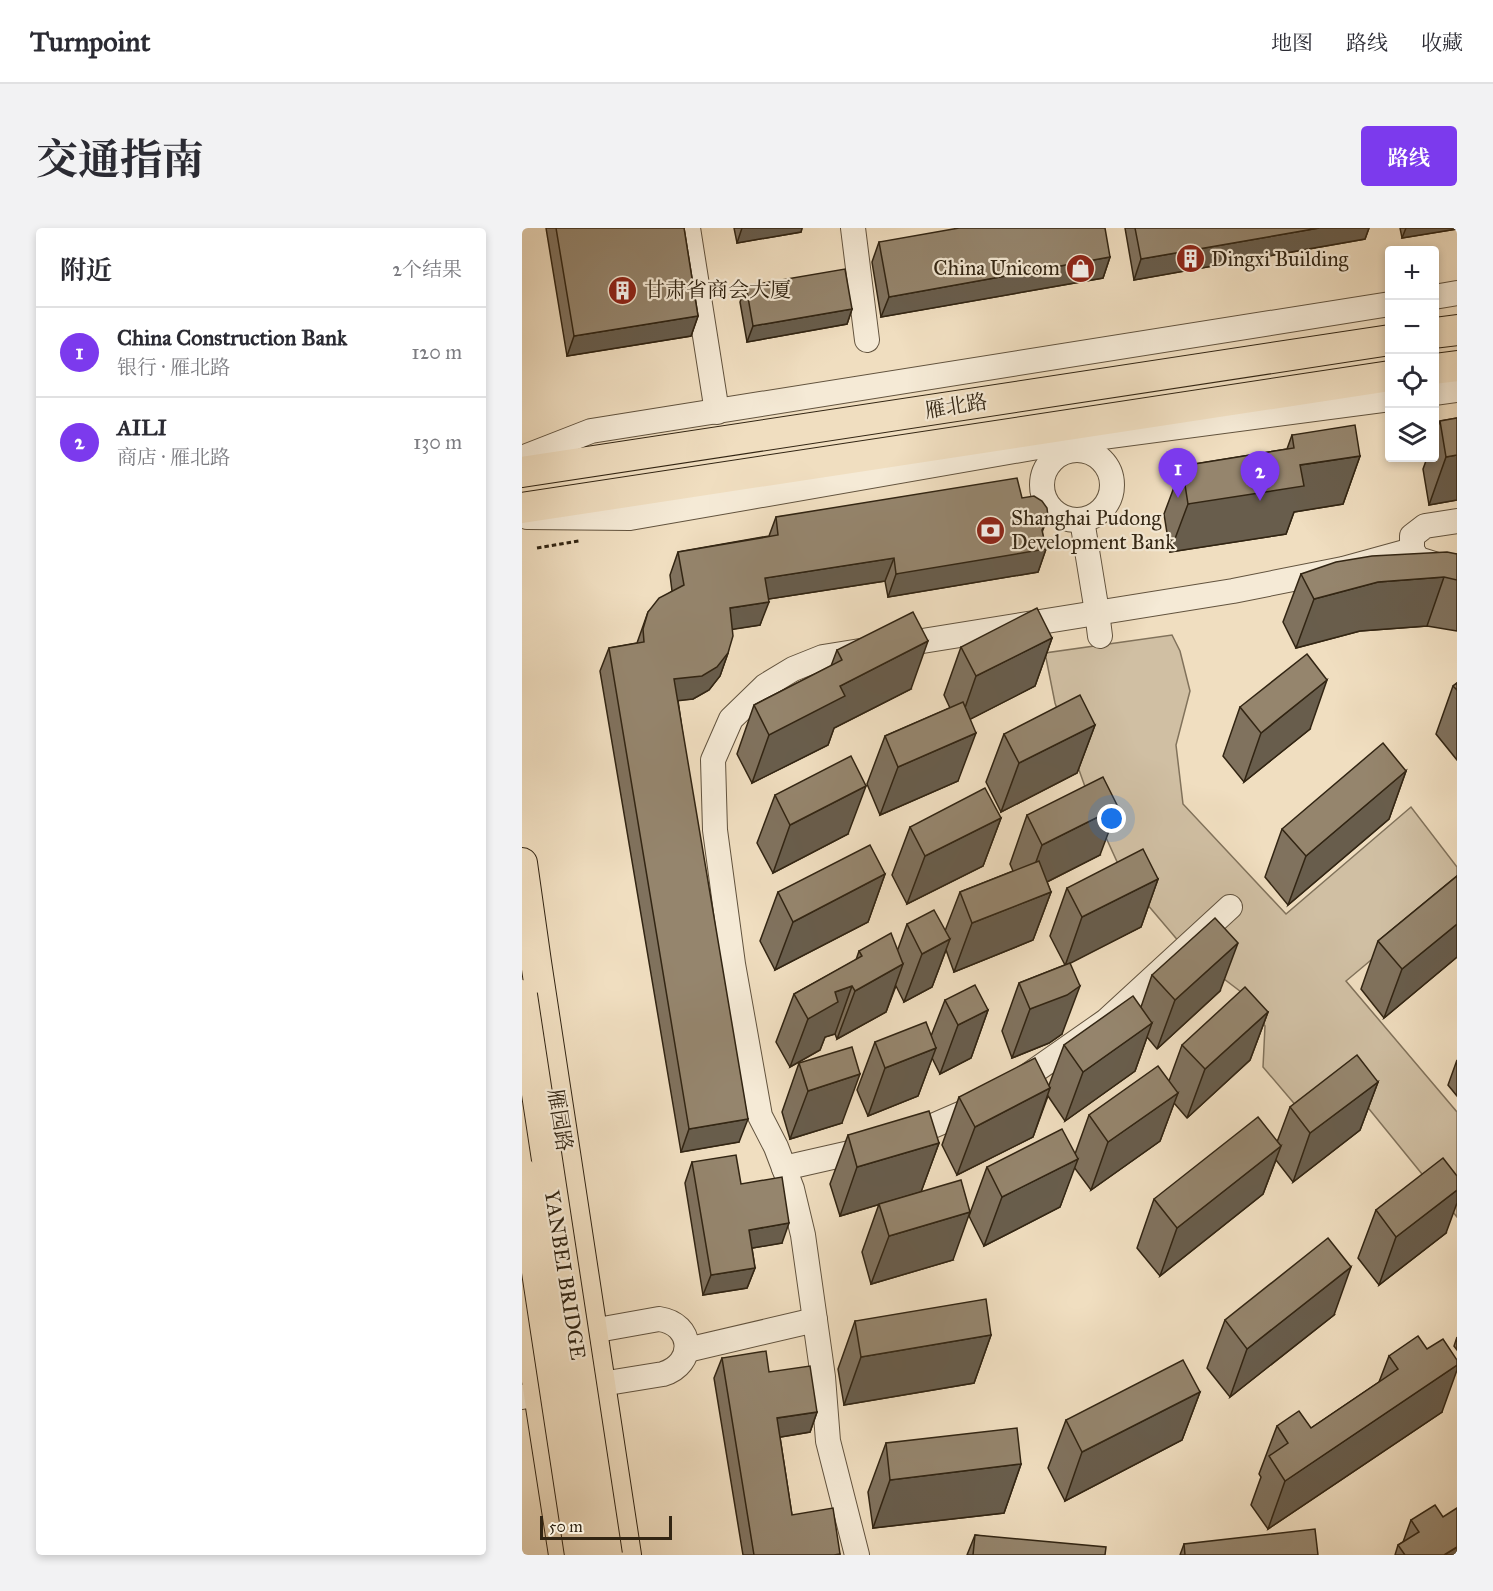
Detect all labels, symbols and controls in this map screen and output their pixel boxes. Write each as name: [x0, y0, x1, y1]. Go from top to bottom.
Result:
text: Turnpoint: [30, 24, 150, 59]
text: 地图: [1271, 30, 1313, 56]
text: 路线: [1346, 30, 1388, 56]
text: 收藏: [1421, 30, 1463, 56]
button: 路线: [1361, 126, 1457, 186]
text: 交通指南: [36, 134, 204, 186]
building icon: Dingxi Building: [1174, 243, 1206, 275]
place label: Dingxi Building: [1211, 246, 1349, 272]
map controls: [1385, 246, 1439, 462]
button: +: [1385, 246, 1439, 300]
shop icon: China Unicom: [1065, 252, 1097, 284]
text: 附近: [60, 254, 112, 286]
place label: China Unicom: [933, 255, 1060, 281]
text: 2个结果: [392, 257, 462, 281]
building icon: 甘肃省商会大厦: [607, 274, 639, 306]
place label: 甘肃省商会大厦: [644, 277, 791, 303]
button: −: [1385, 300, 1439, 354]
text: China Construction Bank: [117, 324, 347, 351]
text: 1: [76, 340, 83, 364]
text: 120 m: [411, 340, 462, 364]
button: locate: [1385, 354, 1439, 408]
text: 银行 · 雁北路: [117, 355, 230, 379]
street label: 雁北路: [923, 388, 989, 424]
button: layers: [1385, 408, 1439, 462]
text: AILI: [117, 414, 167, 441]
text: 2: [75, 430, 84, 454]
text: 130 m: [413, 430, 462, 454]
text: 商店 · 雁北路: [117, 445, 230, 469]
pin: 1: [1158, 448, 1198, 498]
pin: 2: [1240, 452, 1280, 501]
place label: Shanghai Pudong Development Bank: [1011, 505, 1175, 555]
bank icon: Shanghai Pudong Development Bank: [974, 514, 1006, 546]
your location: [1097, 804, 1126, 833]
street label: 雁园路: [542, 1087, 578, 1153]
street label: YANBEI BRIDGE: [539, 1188, 591, 1362]
scale bar: [540, 1513, 672, 1540]
text: 50 m: [549, 1517, 583, 1536]

